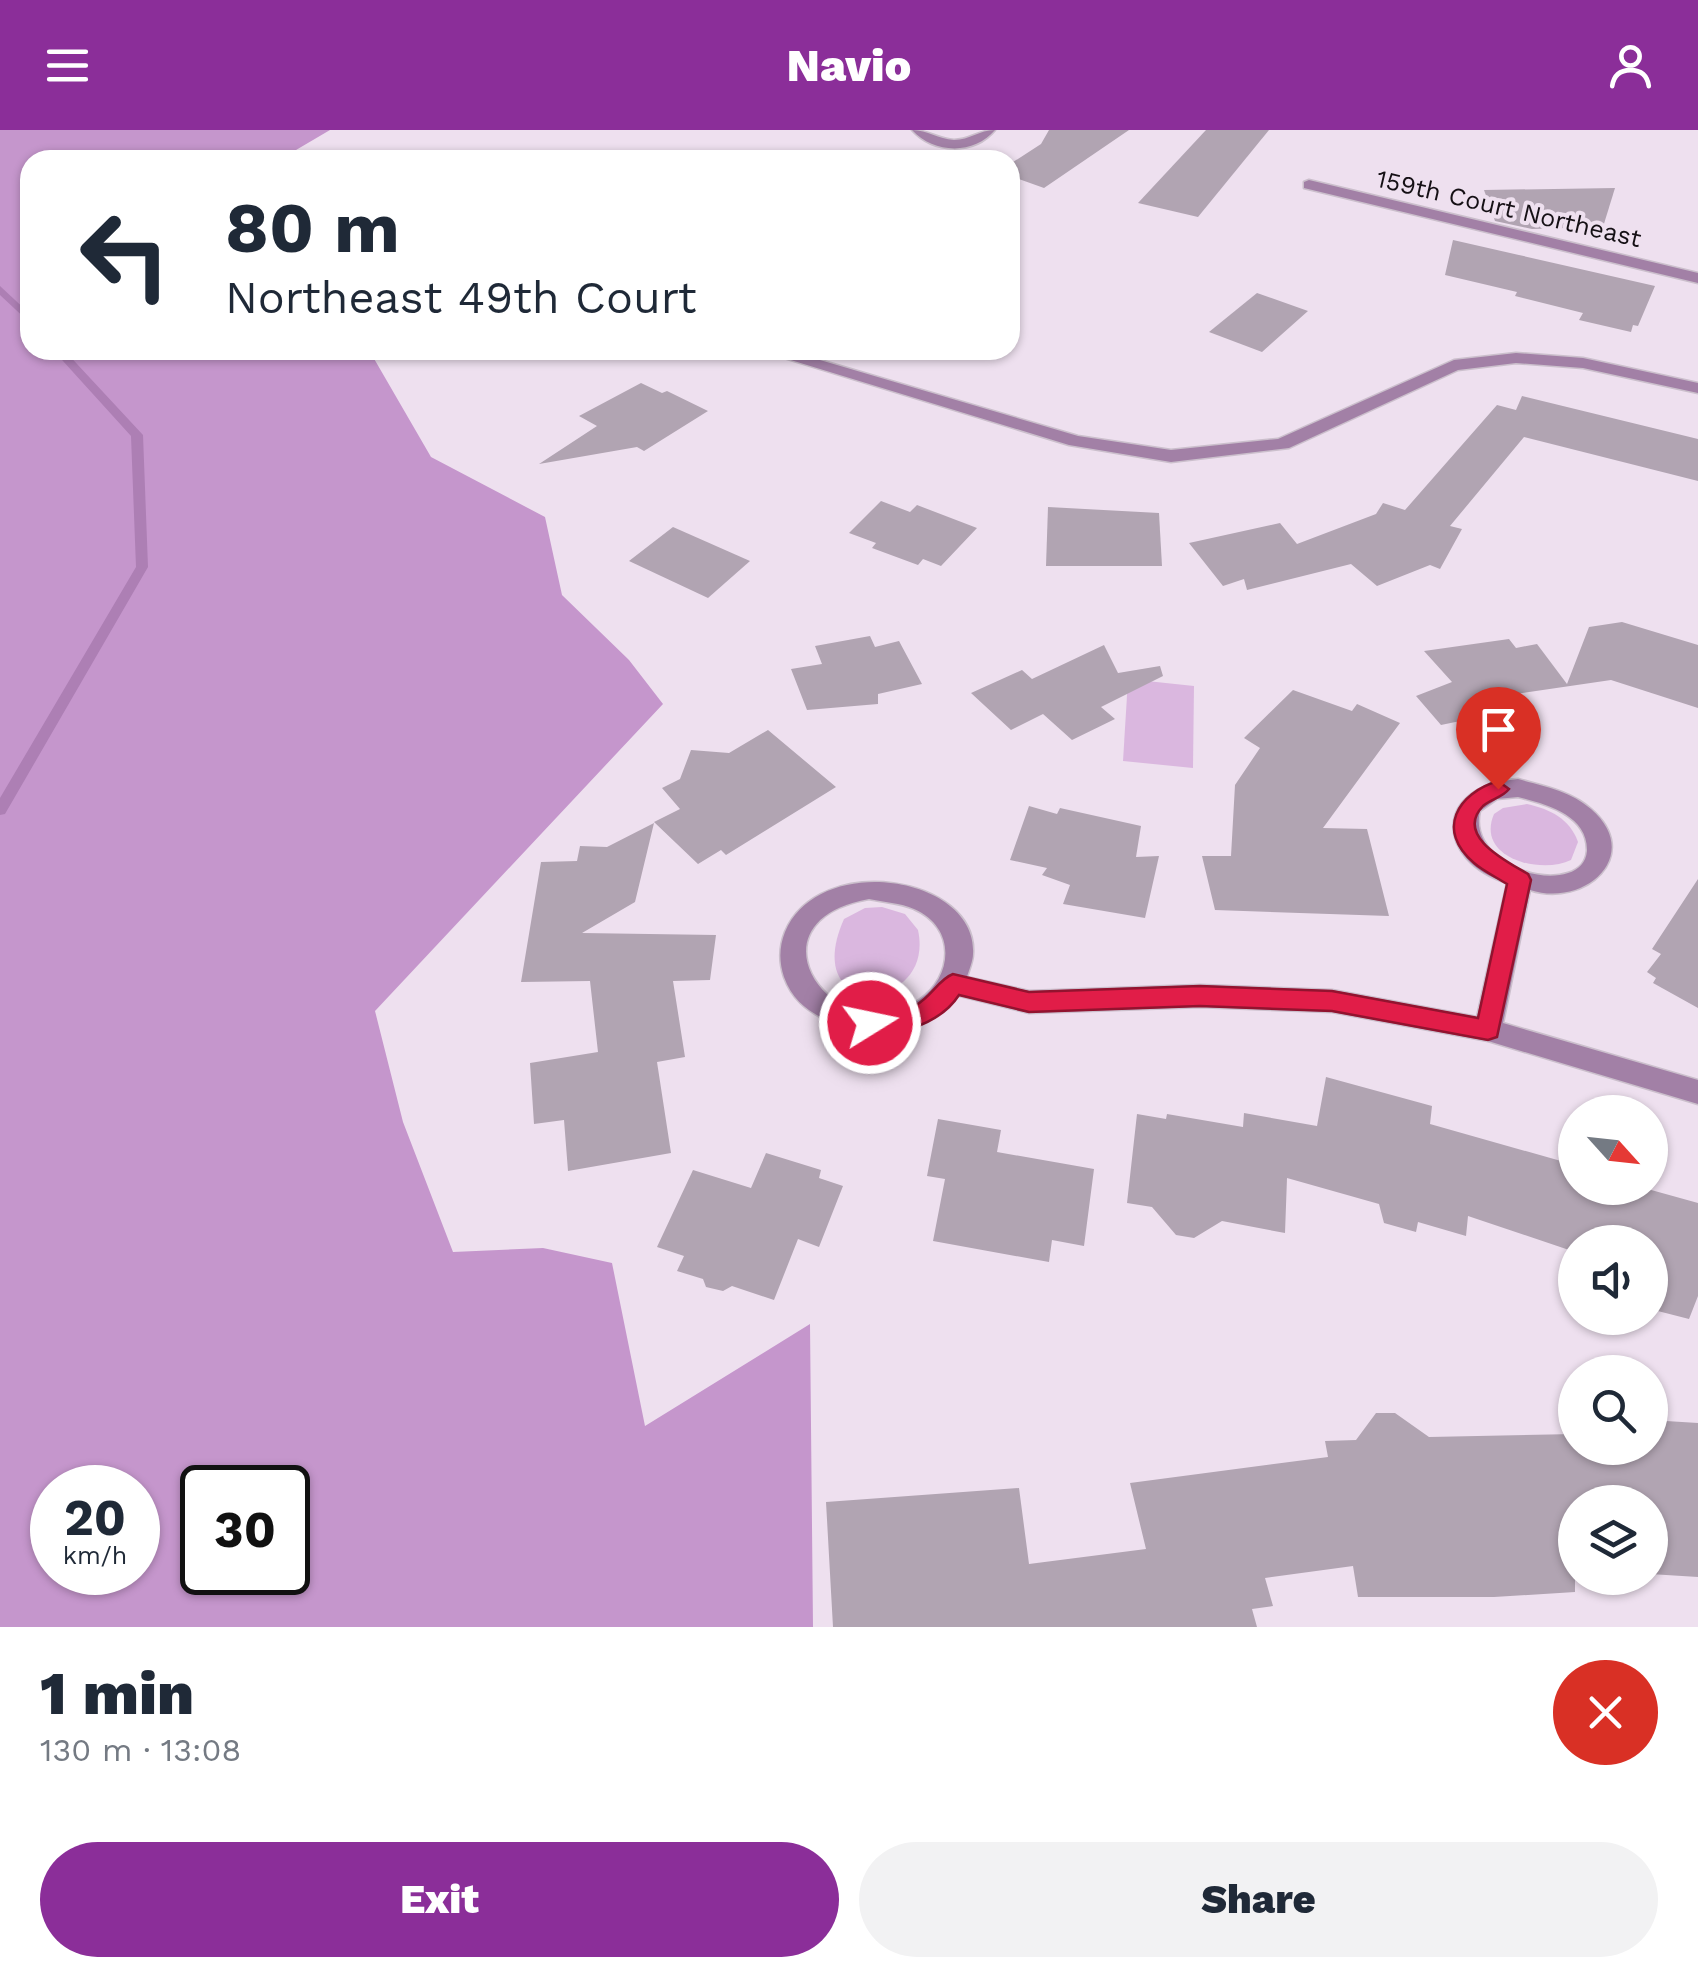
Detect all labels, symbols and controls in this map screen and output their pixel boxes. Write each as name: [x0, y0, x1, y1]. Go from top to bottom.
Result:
icon: menu: [40, 38, 95, 93]
icon: person: [1603, 38, 1658, 93]
text: Navio: [787, 39, 911, 92]
street label: 159th Court Northeast: [1374, 164, 1645, 253]
text: 80 m: [225, 187, 400, 269]
icon: left: [60, 190, 190, 320]
text: Northeast 49th Court: [225, 271, 697, 324]
pin: [1456, 687, 1541, 790]
icon: arrive: [1471, 702, 1526, 757]
position arrow: [818, 971, 922, 1075]
north arrow: [1558, 1095, 1668, 1205]
map controls: [1558, 1095, 1668, 1595]
button: sound: [1558, 1225, 1668, 1335]
button: search: [1558, 1355, 1668, 1465]
speed limit sign: 30: [180, 1465, 310, 1595]
button: layers: [1558, 1485, 1668, 1595]
text: 20: [64, 1488, 126, 1547]
text: km/h: [63, 1541, 127, 1570]
text: 1 min: [40, 1658, 194, 1729]
button: close: [1553, 1660, 1658, 1765]
text: 130 m · 13:08: [40, 1731, 241, 1769]
button: Exit: [40, 1842, 839, 1957]
button: Share: [859, 1842, 1658, 1957]

